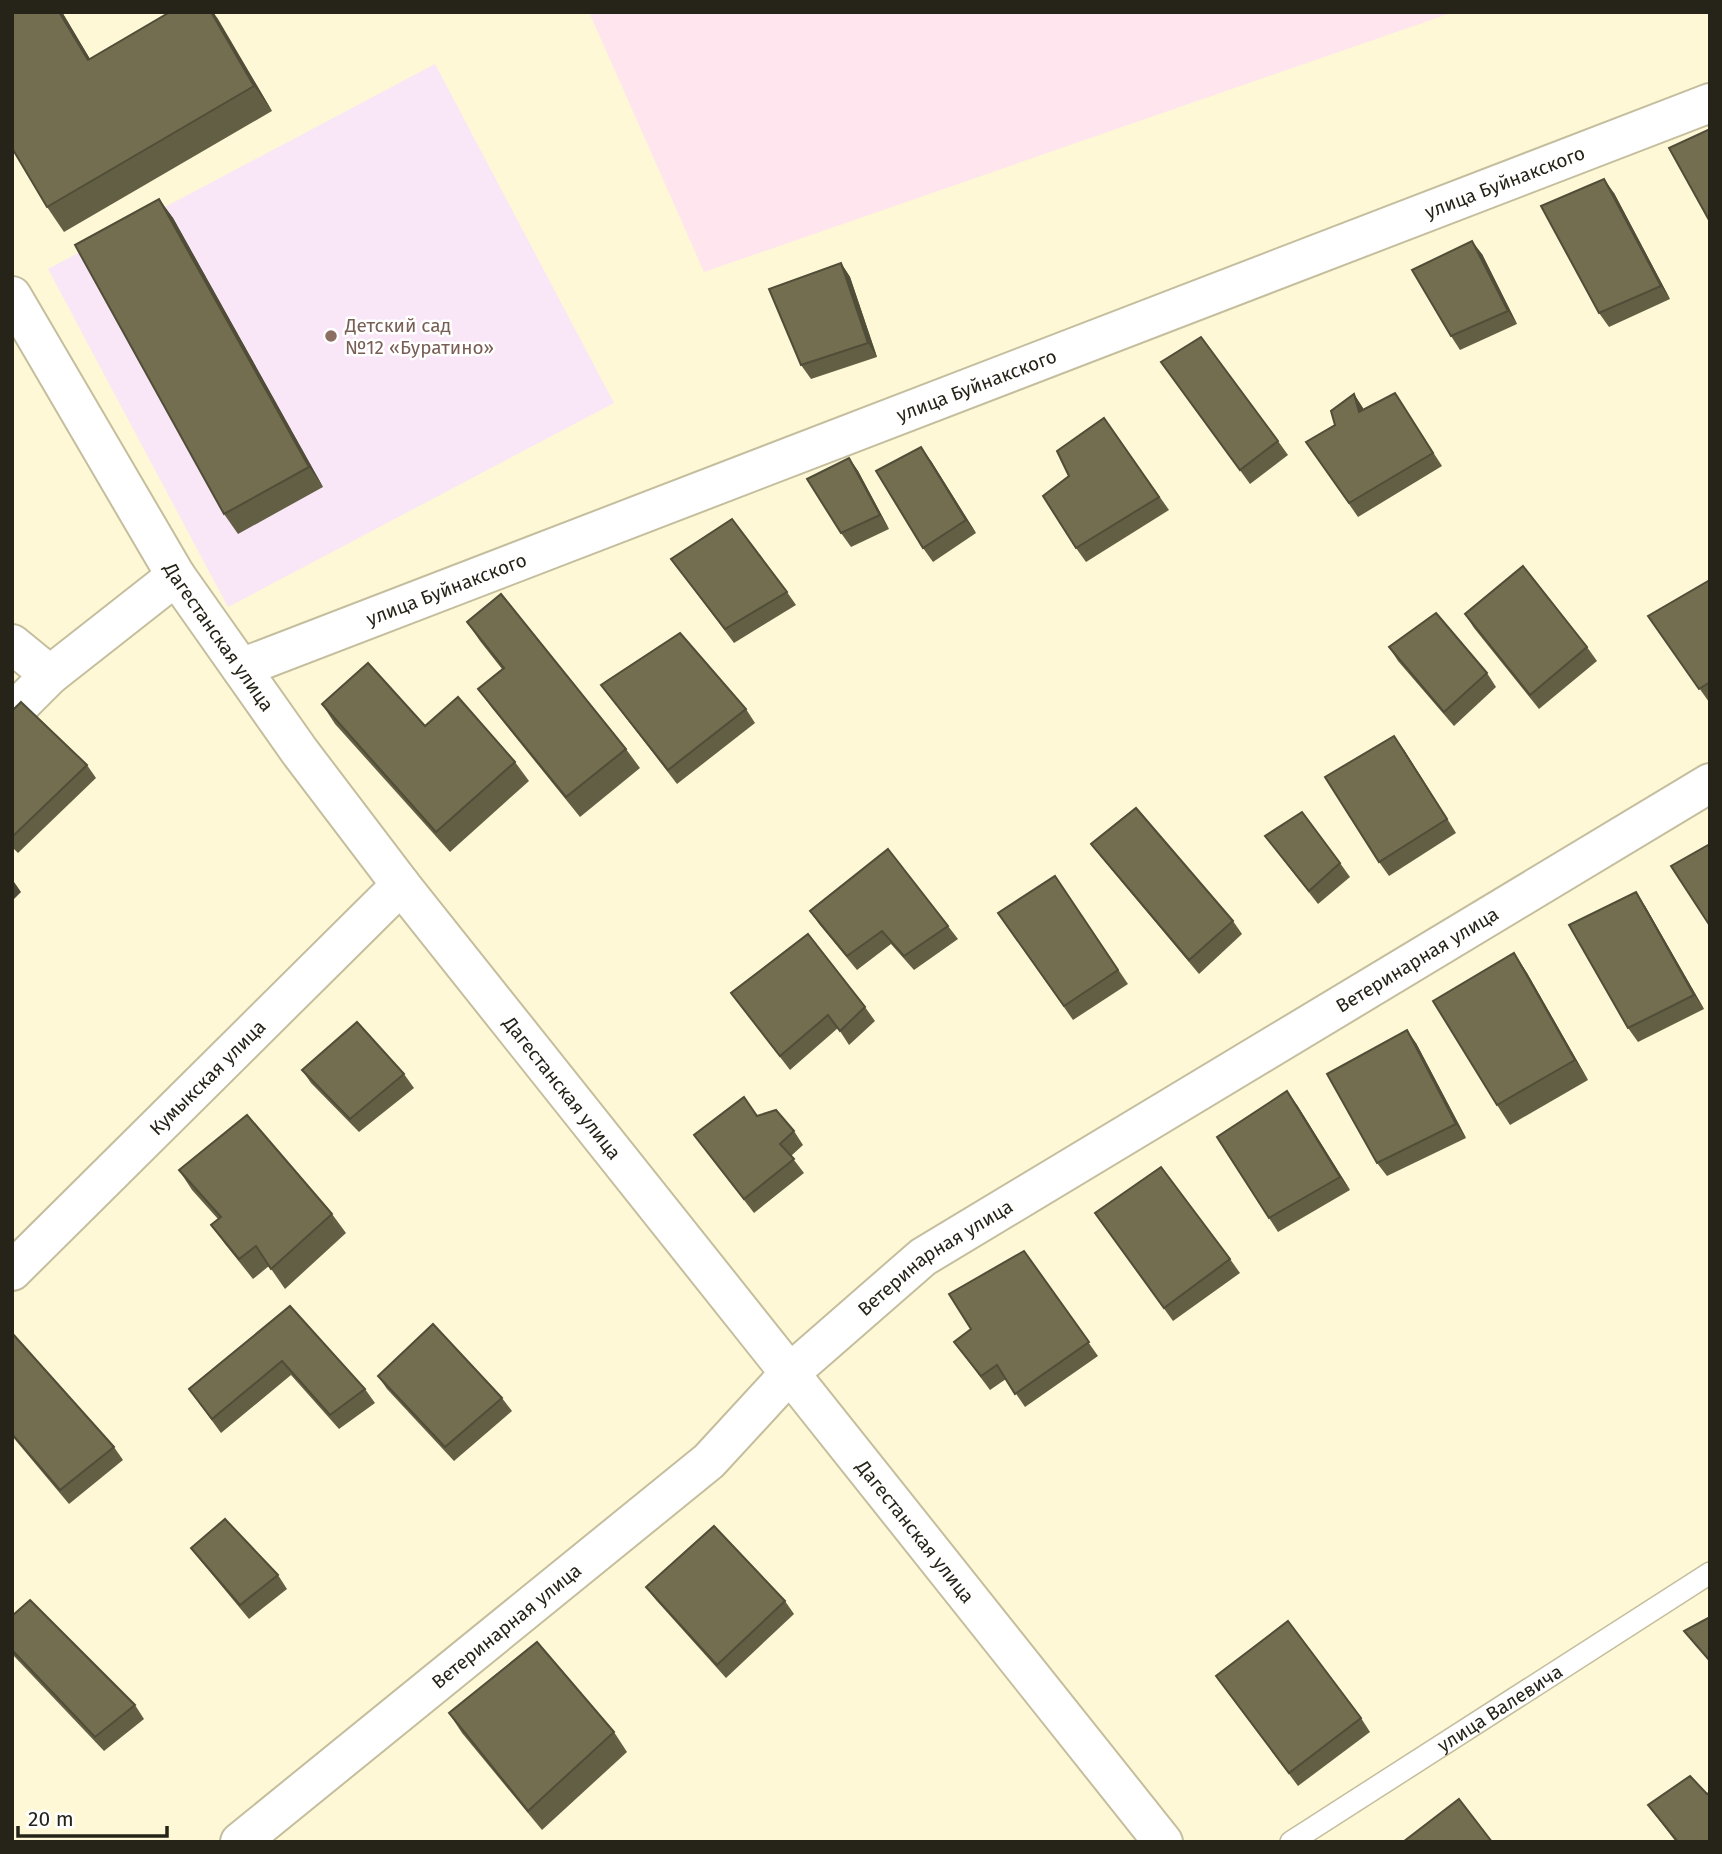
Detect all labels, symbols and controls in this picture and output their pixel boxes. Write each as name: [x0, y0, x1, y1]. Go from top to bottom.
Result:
street label: улица Буйнакского: [1422, 141, 1588, 224]
place label: Детский сад №12 «Буратино»: [344, 314, 494, 359]
marker: Детский сад №12 «Буратино»: [323, 328, 339, 344]
street label: улица Буйнакского: [893, 344, 1060, 427]
street label: улица Буйнакского: [363, 548, 530, 631]
street label: Дагестанская улица: [158, 558, 279, 716]
street label: Ветеринарная улица: [1332, 902, 1503, 1018]
street label: Дагестанская улица: [498, 1011, 626, 1164]
street label: Кумыкская улица: [145, 1015, 270, 1140]
street label: Ветеринарная улица: [853, 1195, 1017, 1321]
street label: Дагестанская улица: [851, 1455, 979, 1608]
street label: Ветеринарная улица: [427, 1559, 586, 1694]
street label: улица Валевича: [1433, 1660, 1567, 1757]
scale bar: [18, 1794, 166, 1838]
text: 20 m: [28, 1806, 74, 1832]

